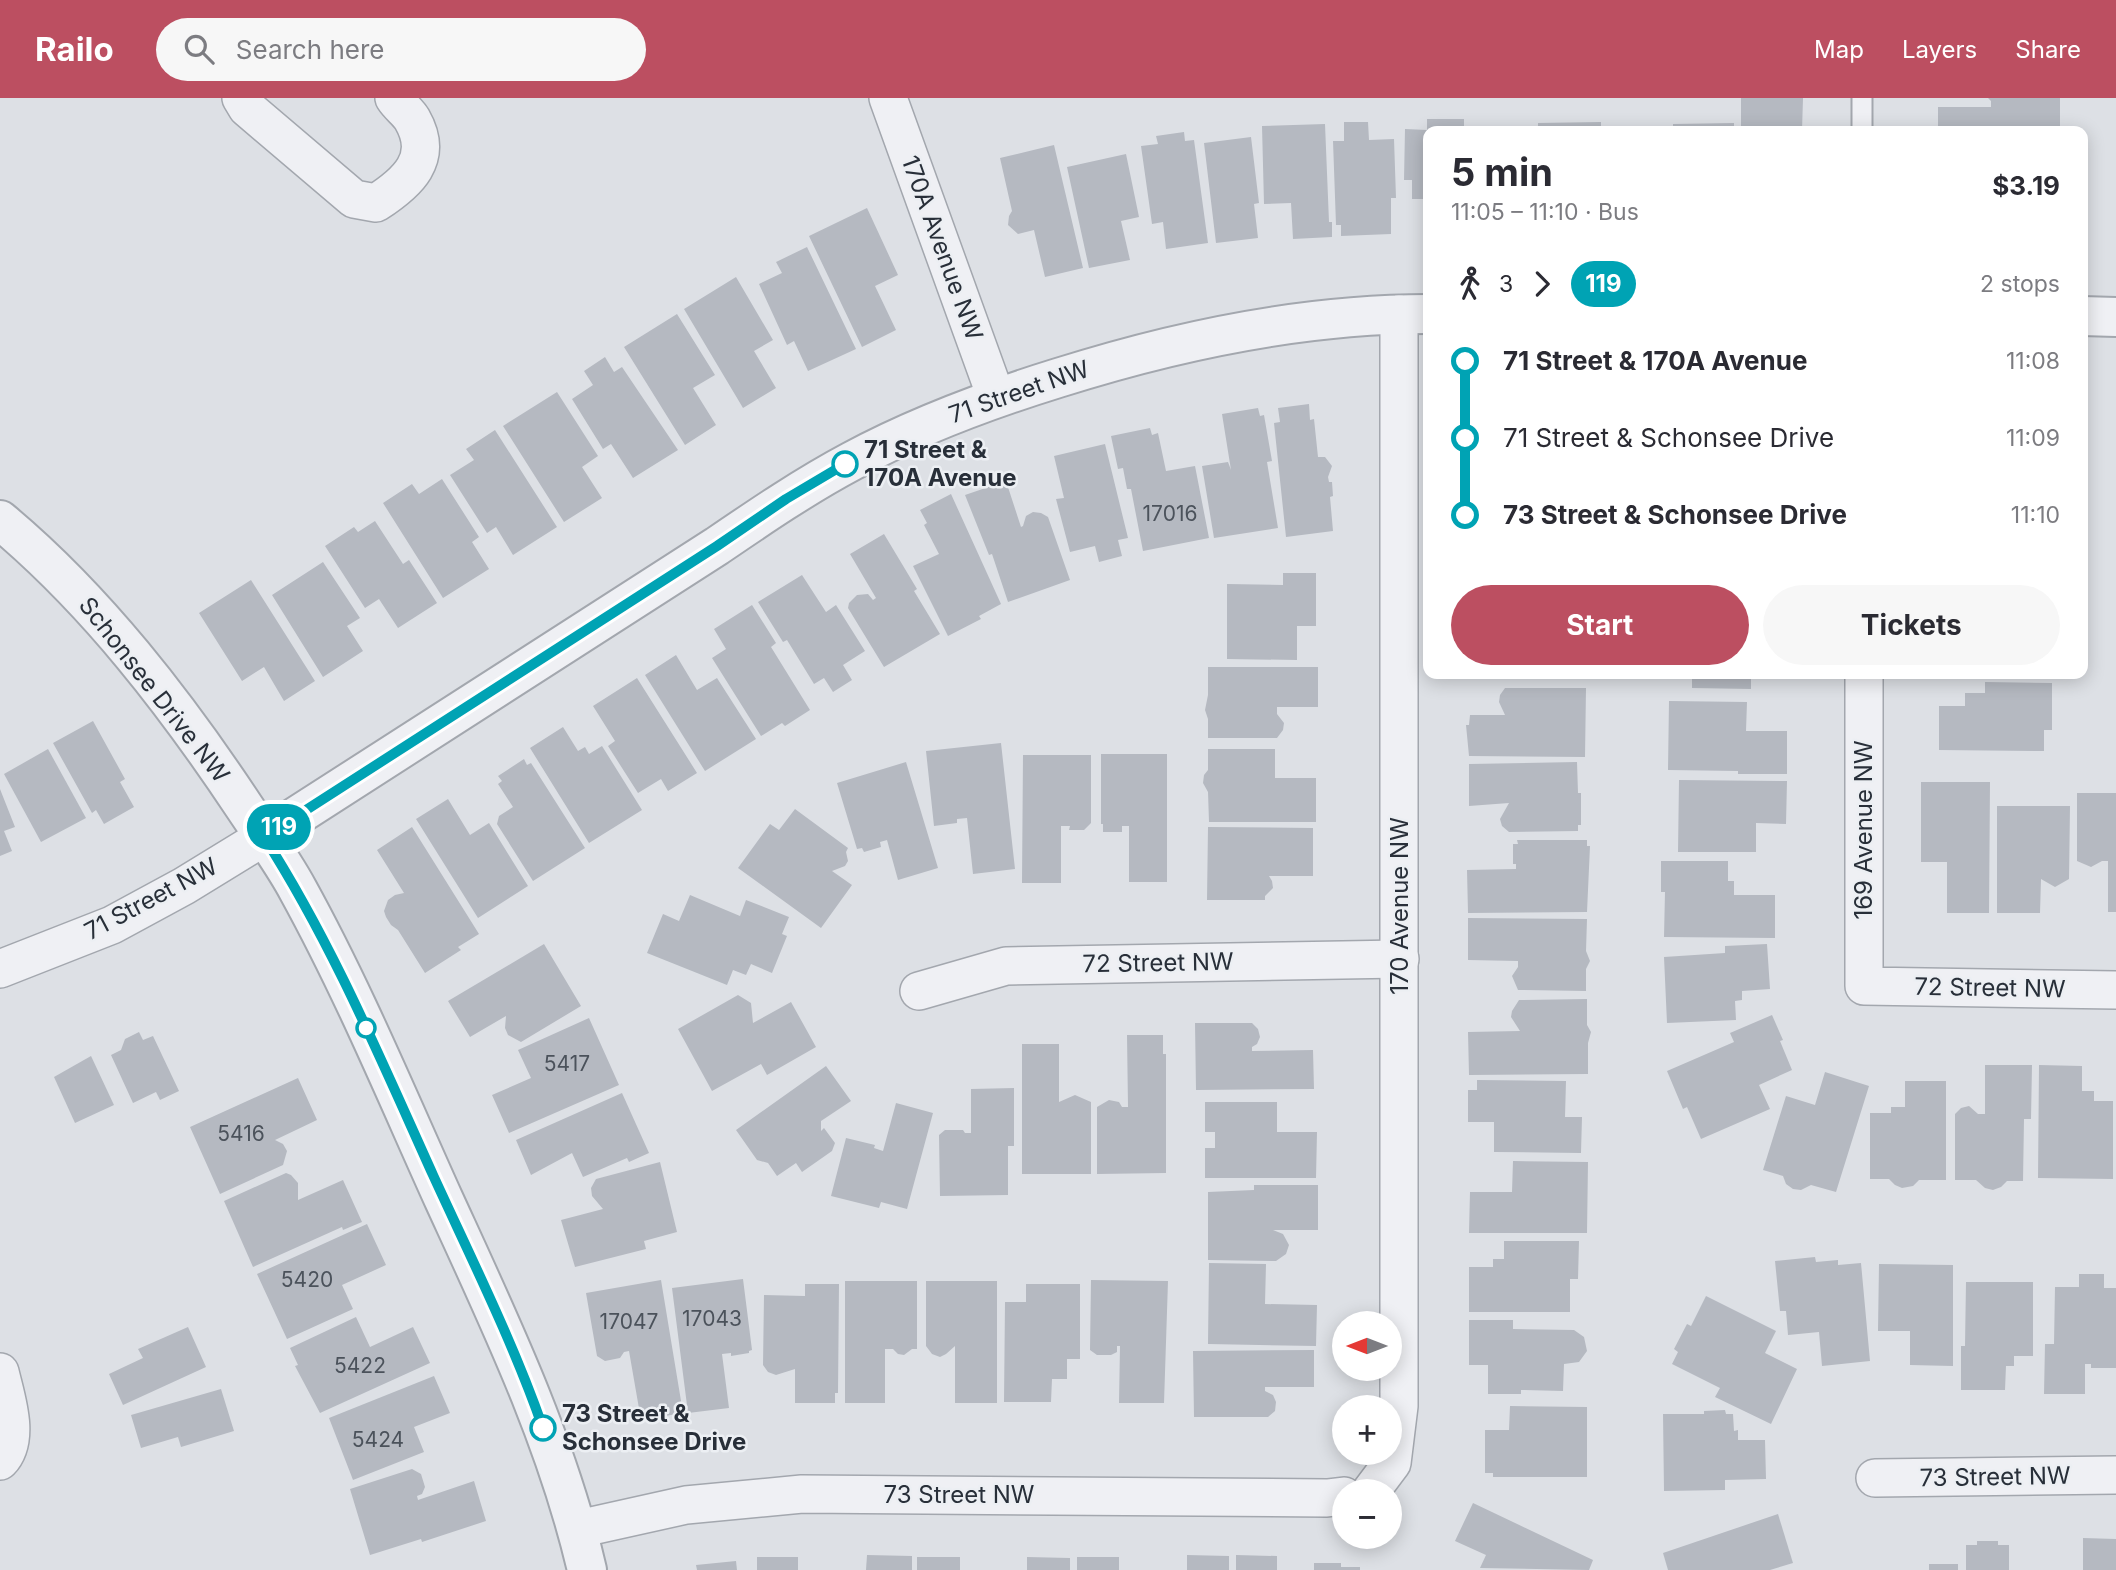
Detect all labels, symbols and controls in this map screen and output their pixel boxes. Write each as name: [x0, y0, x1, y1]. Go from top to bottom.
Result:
search box: [156, 18, 646, 81]
text: Railo: [35, 29, 114, 69]
icon: search: [180, 30, 218, 68]
text: Search here: [236, 34, 384, 65]
text: Map: [1814, 35, 1864, 64]
text: Layers: [1902, 35, 1977, 64]
text: Share: [2015, 35, 2081, 64]
text: 5 min: [1451, 149, 1553, 195]
street label: 170A Avenue NW: [896, 152, 989, 344]
text: $3.19: [1992, 170, 2060, 201]
text: 11:05 – 11:10 · Bus: [1451, 198, 1639, 226]
icon: walk: [1451, 265, 1489, 303]
icon: forward: [1523, 265, 1561, 303]
text: 119: [1585, 269, 1622, 298]
text: 3: [1499, 270, 1513, 298]
text: 2 stops: [1980, 270, 2060, 298]
text: 71 Street & 170A Avenue: [1503, 345, 1807, 376]
text: 11:08: [2006, 347, 2060, 375]
street label: 71 Street NW: [945, 354, 1093, 429]
text: 71 Street & Schonsee Drive: [1503, 422, 1834, 453]
text: 11:09: [2006, 424, 2060, 452]
place label: 71 Street & 170A Avenue: [864, 435, 1016, 492]
marker: 71 Street & 170A Avenue: [832, 451, 858, 477]
text: 73 Street & Schonsee Drive: [1503, 499, 1847, 530]
house number: 17016: [1143, 501, 1197, 526]
text: 11:10: [2011, 501, 2060, 529]
button: Start: [1451, 585, 1749, 665]
button: Tickets: [1763, 585, 2060, 665]
street label: Schonsee Drive NW: [73, 591, 236, 788]
street label: 169 Avenue NW: [1849, 740, 1878, 920]
line badge: 119: [239, 804, 319, 850]
text: 119: [261, 812, 297, 841]
street label: 170 Avenue NW: [1385, 817, 1414, 995]
street label: 71 Street NW: [79, 851, 222, 946]
street label: 72 Street NW: [1082, 947, 1234, 978]
street label: 72 Street NW: [1914, 972, 2066, 1003]
unlabelled marker: [356, 1018, 376, 1038]
house number: 5417: [544, 1051, 590, 1076]
house number: 5416: [217, 1121, 265, 1146]
house number: 5420: [281, 1267, 333, 1292]
house number: 17043: [682, 1306, 742, 1331]
house number: 17047: [600, 1309, 658, 1334]
north arrow: [1332, 1311, 1402, 1381]
map controls: [1332, 1311, 1402, 1549]
house number: 5422: [334, 1353, 386, 1378]
button: +: [1332, 1395, 1402, 1465]
place label: 73 Street & Schonsee Drive: [562, 1399, 746, 1456]
marker: 73 Street & Schonsee Drive: [530, 1415, 556, 1441]
house number: 5424: [352, 1427, 404, 1452]
street label: 73 Street NW: [1919, 1461, 2071, 1492]
button: −: [1332, 1479, 1402, 1549]
street label: 73 Street NW: [884, 1480, 1035, 1509]

